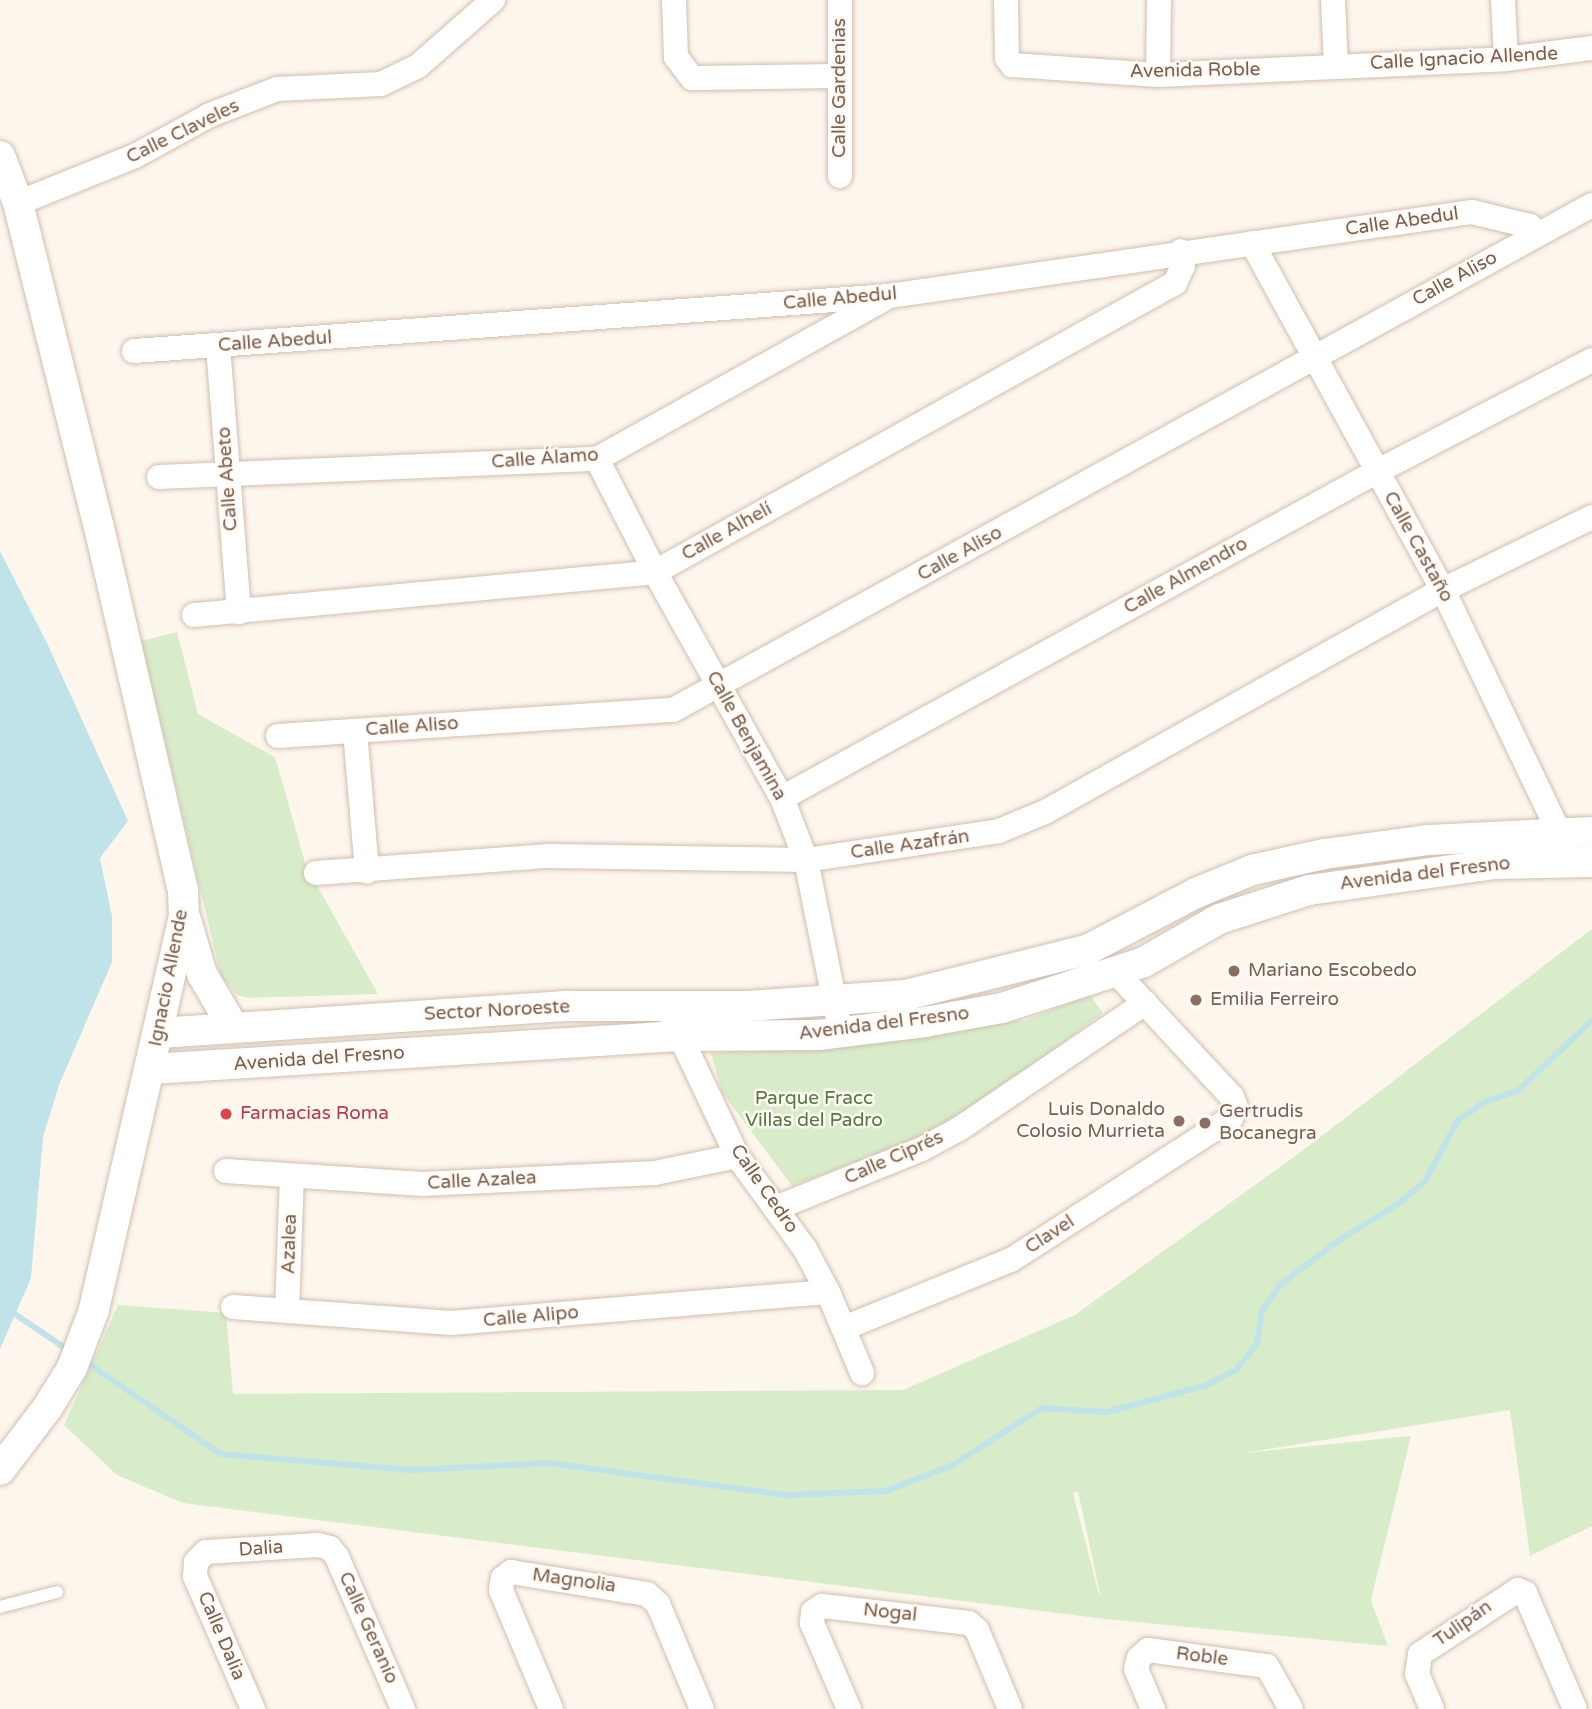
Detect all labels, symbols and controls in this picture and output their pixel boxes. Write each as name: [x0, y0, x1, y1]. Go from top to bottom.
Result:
street label: Calle Gardenias: [829, 18, 851, 158]
street label: Calle Ignacio Allende: [1369, 43, 1559, 75]
street label: Avenida Roble: [1129, 58, 1261, 84]
street label: Calle Claveles: [123, 95, 243, 169]
street label: Calle Abedul: [1344, 203, 1460, 241]
street label: Calle Aliso: [1409, 246, 1501, 312]
street label: Calle Abedul: [782, 283, 898, 315]
street label: Calle Abedul: [217, 327, 333, 357]
street label: Calle Abeto: [213, 426, 243, 532]
street label: Calle Álamo: [491, 444, 599, 474]
street label: Calle Castaño: [1378, 488, 1458, 606]
street label: Calle Alhelí: [678, 498, 776, 566]
street label: Calle Aliso: [914, 521, 1006, 587]
street label: Calle Almendro: [1120, 533, 1252, 619]
street label: Calle Benjamina: [701, 667, 791, 805]
street label: Calle Aliso: [365, 712, 459, 742]
street label: Calle Azafrán: [849, 825, 971, 865]
street label: Avenida del Fresno: [1338, 852, 1512, 896]
street label: Ignacio Allende: [145, 907, 193, 1049]
place label: Mariano Escobedo: [1248, 960, 1417, 982]
marker: Mariano Escobedo: [1226, 963, 1242, 979]
place label: Emilia Ferreiro: [1210, 989, 1339, 1011]
marker: Emilia Ferreiro: [1188, 992, 1204, 1008]
street label: Sector Noroeste: [423, 996, 571, 1026]
street label: Avenida del Fresno: [797, 1002, 971, 1046]
street label: Avenida del Fresno: [233, 1042, 405, 1076]
park label: Parque Fracc Villas del Padro: [745, 1088, 883, 1132]
place label: Luis Donaldo Colosio Murrieta: [1016, 1099, 1165, 1143]
place label: Gertrudis Bocanegra: [1219, 1101, 1317, 1145]
place label: Farmacias Roma: [240, 1103, 389, 1125]
marker: Farmacias Roma: [218, 1106, 234, 1122]
marker: Luis Donaldo Colosio Murrieta: [1171, 1113, 1187, 1129]
marker: Gertrudis Bocanegra: [1197, 1115, 1213, 1131]
street label: Calle Ciprés: [841, 1126, 947, 1190]
street label: Calle Cedro: [725, 1140, 803, 1238]
street label: Calle Azalea: [427, 1167, 537, 1195]
street label: Clavel: [1021, 1211, 1079, 1259]
street label: Azalea: [278, 1213, 302, 1275]
street label: Calle Alipo: [482, 1301, 580, 1333]
street label: Dalia: [238, 1536, 284, 1562]
street label: Magnolia: [531, 1564, 617, 1598]
street label: Calle Geranio: [333, 1569, 403, 1687]
street label: Calle Dalia: [192, 1588, 250, 1684]
street label: Tulipán: [1430, 1596, 1496, 1652]
street label: Nogal: [862, 1599, 918, 1627]
street label: Roble: [1175, 1642, 1229, 1672]

